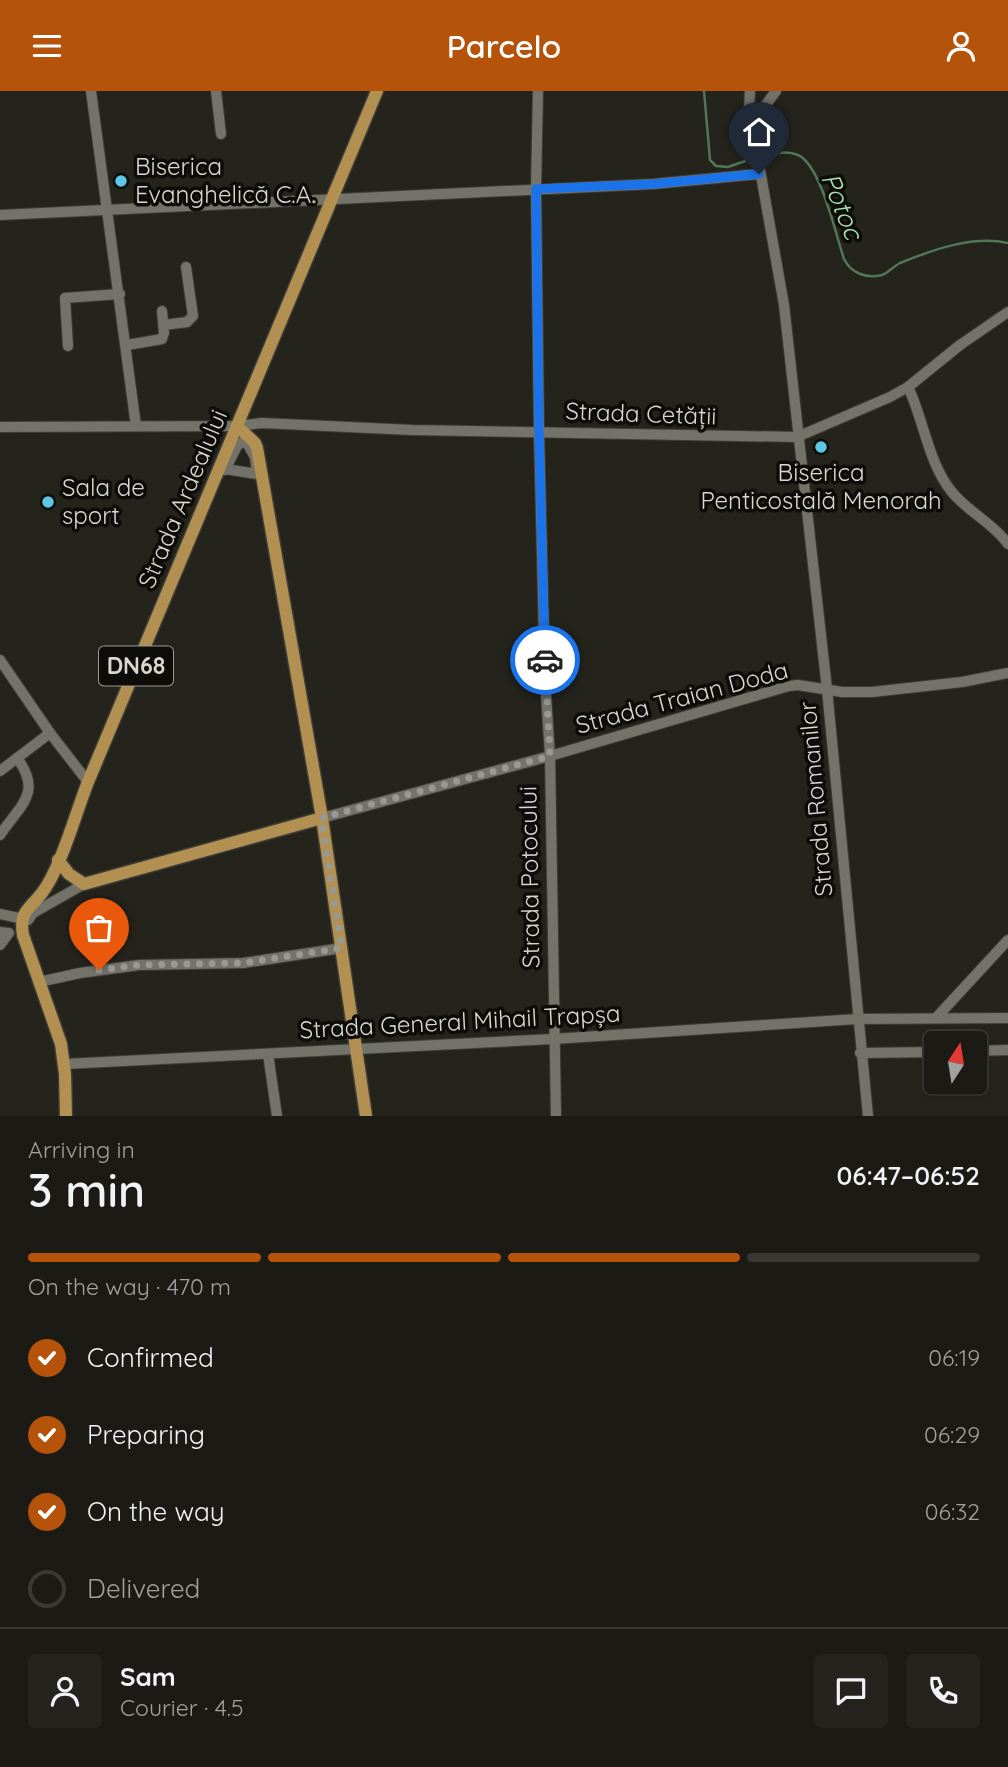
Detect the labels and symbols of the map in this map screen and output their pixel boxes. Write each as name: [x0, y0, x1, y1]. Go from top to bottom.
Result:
pin: [729, 102, 789, 174]
place label: Biserica Evanghelică C.A.: [135, 151, 316, 209]
water label: Potoc: [814, 168, 872, 246]
marker: Biserica Evanghelică C.A.: [113, 173, 129, 189]
street label: Strada Cetății: [565, 395, 717, 431]
street label: Strada Ardealului: [131, 405, 233, 592]
marker: Biserica Penticostală Menorah: [813, 439, 829, 455]
place label: Biserica Penticostală Menorah: [700, 457, 942, 515]
place label: Sala de sport: [62, 472, 145, 530]
marker: Sala de sport: [40, 494, 56, 510]
courier: [510, 625, 580, 695]
road number: DN68: [99, 646, 173, 685]
street label: Strada Traian Doda: [572, 654, 791, 740]
street label: Strada Romanilor: [792, 700, 838, 898]
street label: Strada Potocului: [512, 786, 546, 968]
pin: [69, 898, 129, 970]
street label: Strada General Mihail Trapșa: [299, 998, 621, 1044]
north arrow: [924, 1031, 987, 1094]

